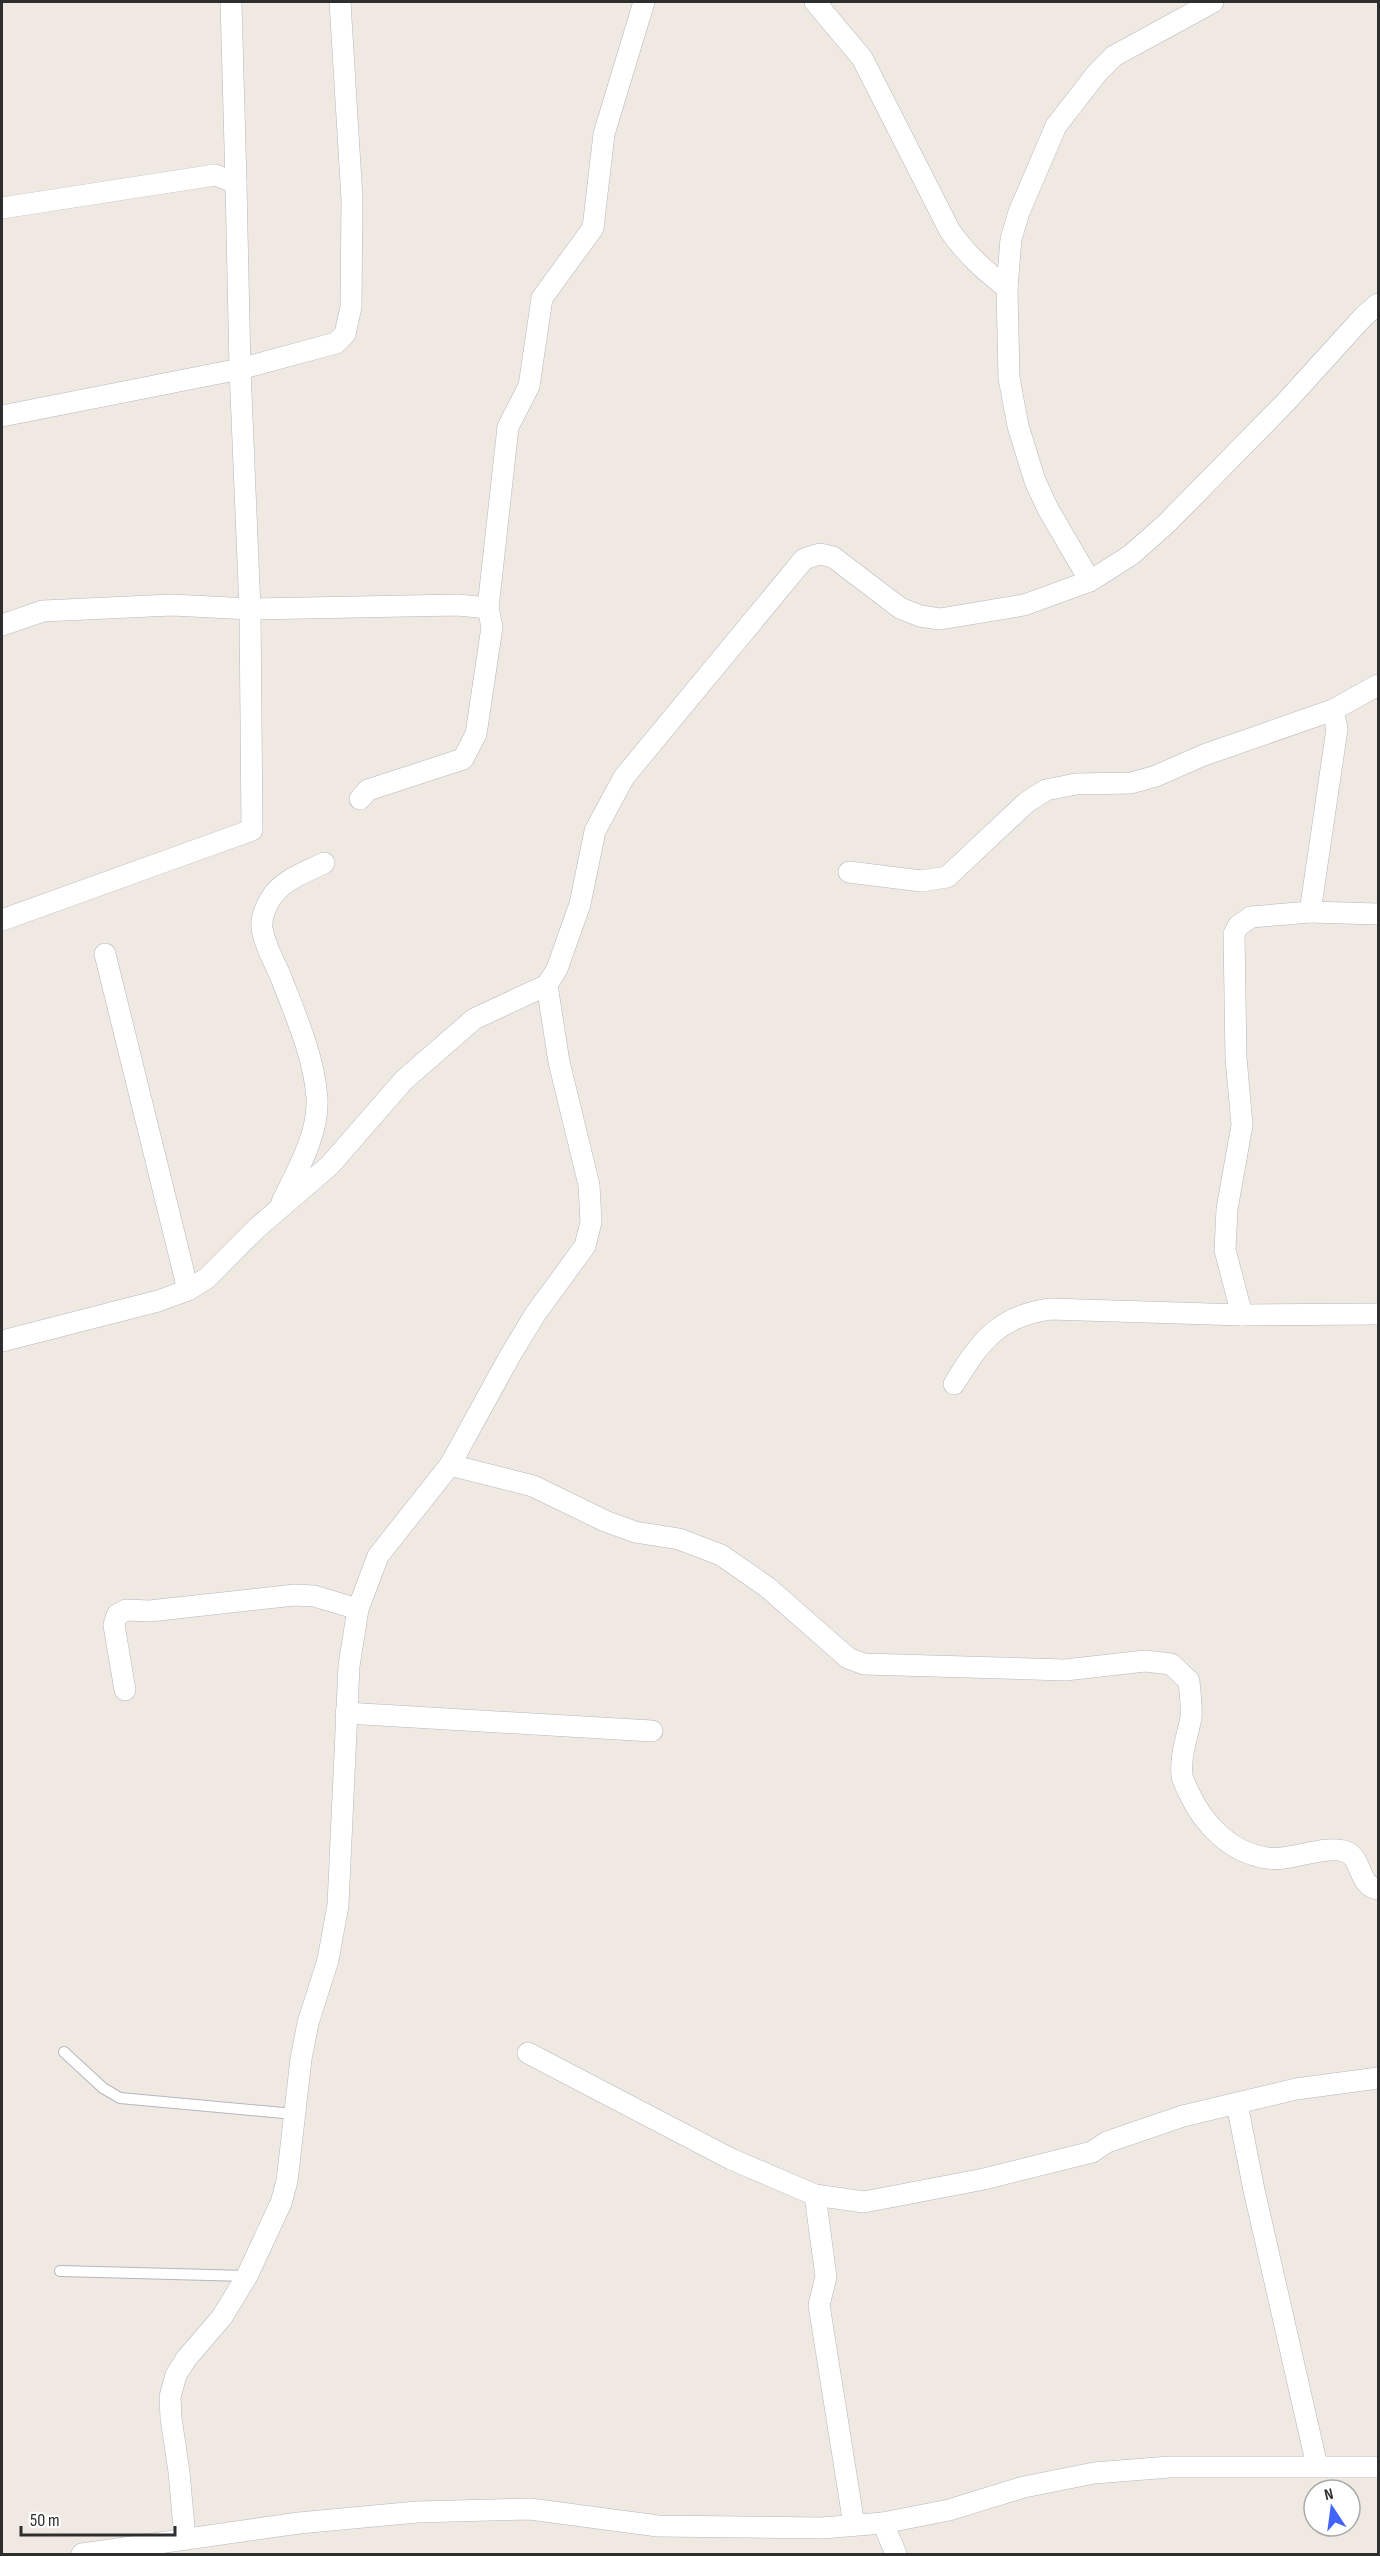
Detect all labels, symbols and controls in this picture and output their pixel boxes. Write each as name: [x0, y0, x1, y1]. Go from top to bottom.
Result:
north arrow: [1302, 2478, 1362, 2538]
text: N: [1323, 2485, 1335, 2505]
scale bar: [21, 2499, 176, 2537]
text: 50 m: [30, 2510, 60, 2531]

